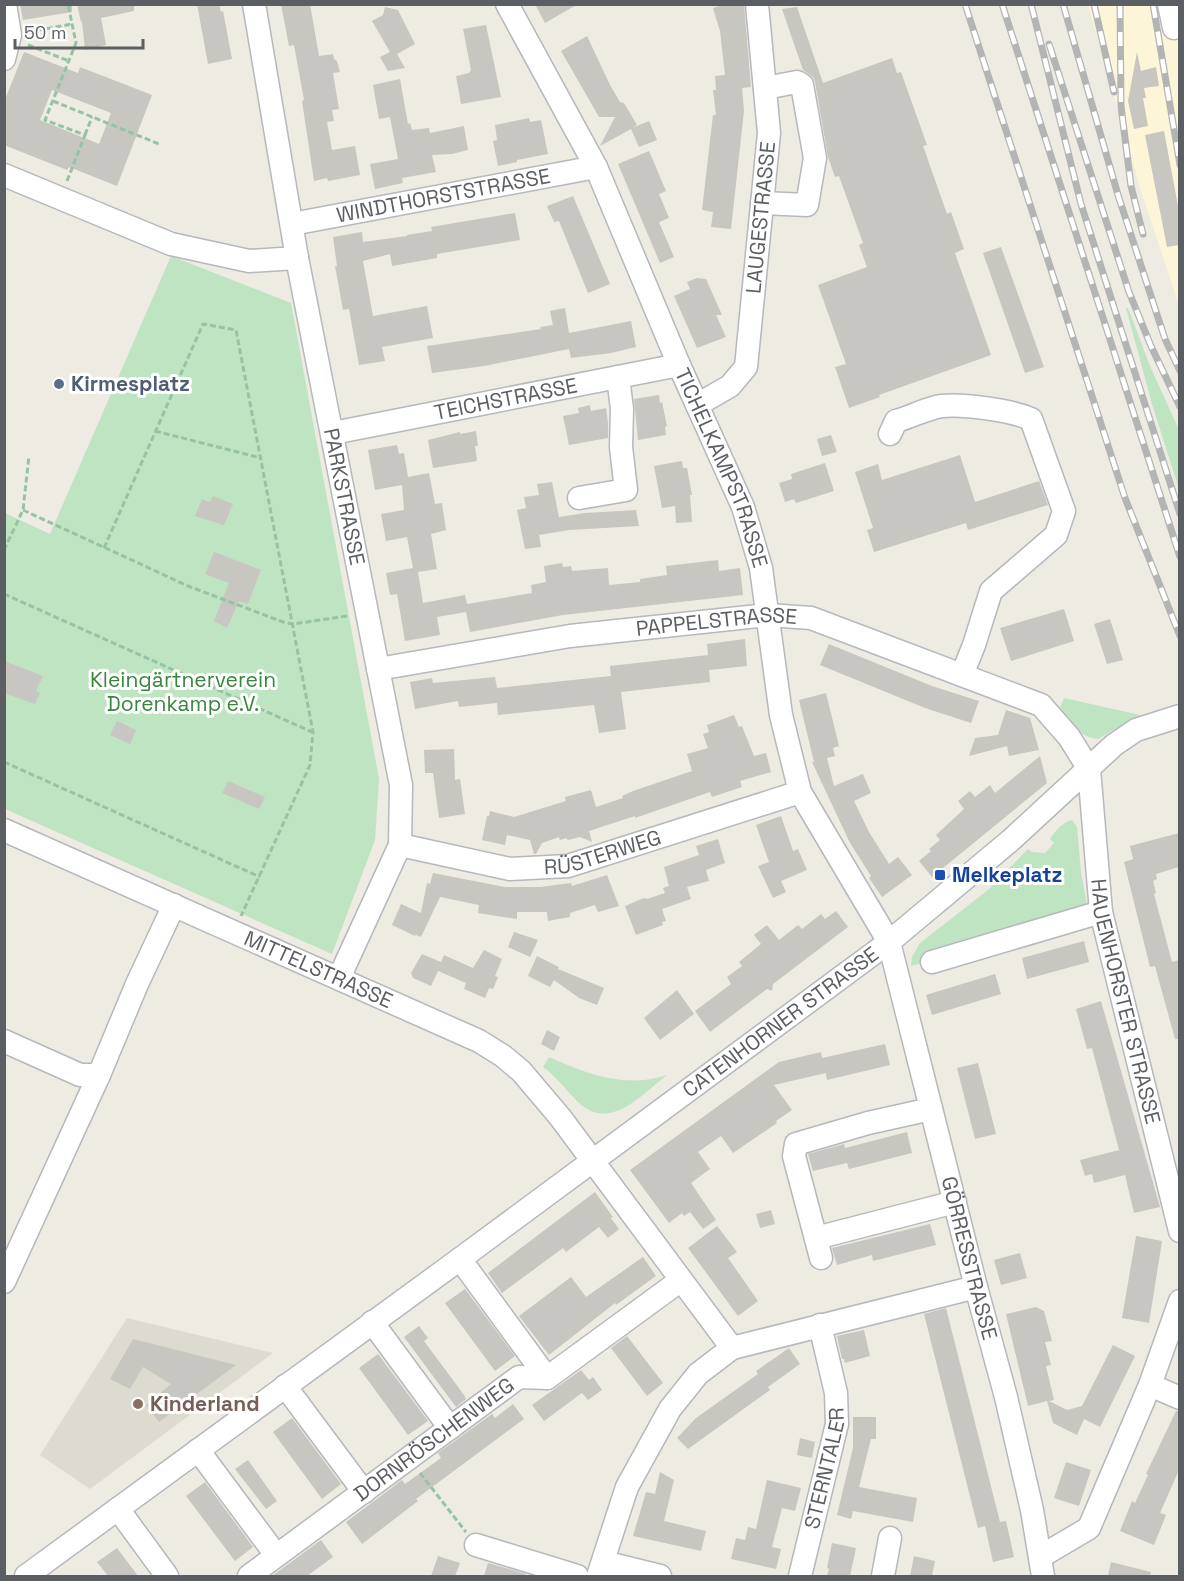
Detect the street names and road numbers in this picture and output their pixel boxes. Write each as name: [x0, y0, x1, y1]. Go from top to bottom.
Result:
street label: LAUGESTRASSE: [739, 140, 781, 295]
street label: WINDTHORSTSTRASSE: [334, 162, 552, 228]
street label: TICHELKAMPSTRASSE: [669, 364, 774, 571]
street label: TEICHSTRASSE: [432, 371, 579, 426]
street label: PARKSTRASSE: [318, 426, 371, 568]
street label: PAPPELSTRASSE: [634, 601, 798, 642]
street label: RÜSTERWEG: [543, 823, 664, 880]
street label: HAUENHORSTER STRASSE: [1085, 878, 1167, 1127]
street label: MITTELSTRASSE: [240, 924, 397, 1014]
street label: CATENHORNER STRASSE: [677, 940, 884, 1103]
street label: GÖRRESSTRASSE: [936, 1173, 1004, 1343]
street label: DORNRÖSCHENWEG: [348, 1371, 519, 1507]
street label: STERNTALER: [798, 1407, 850, 1532]

